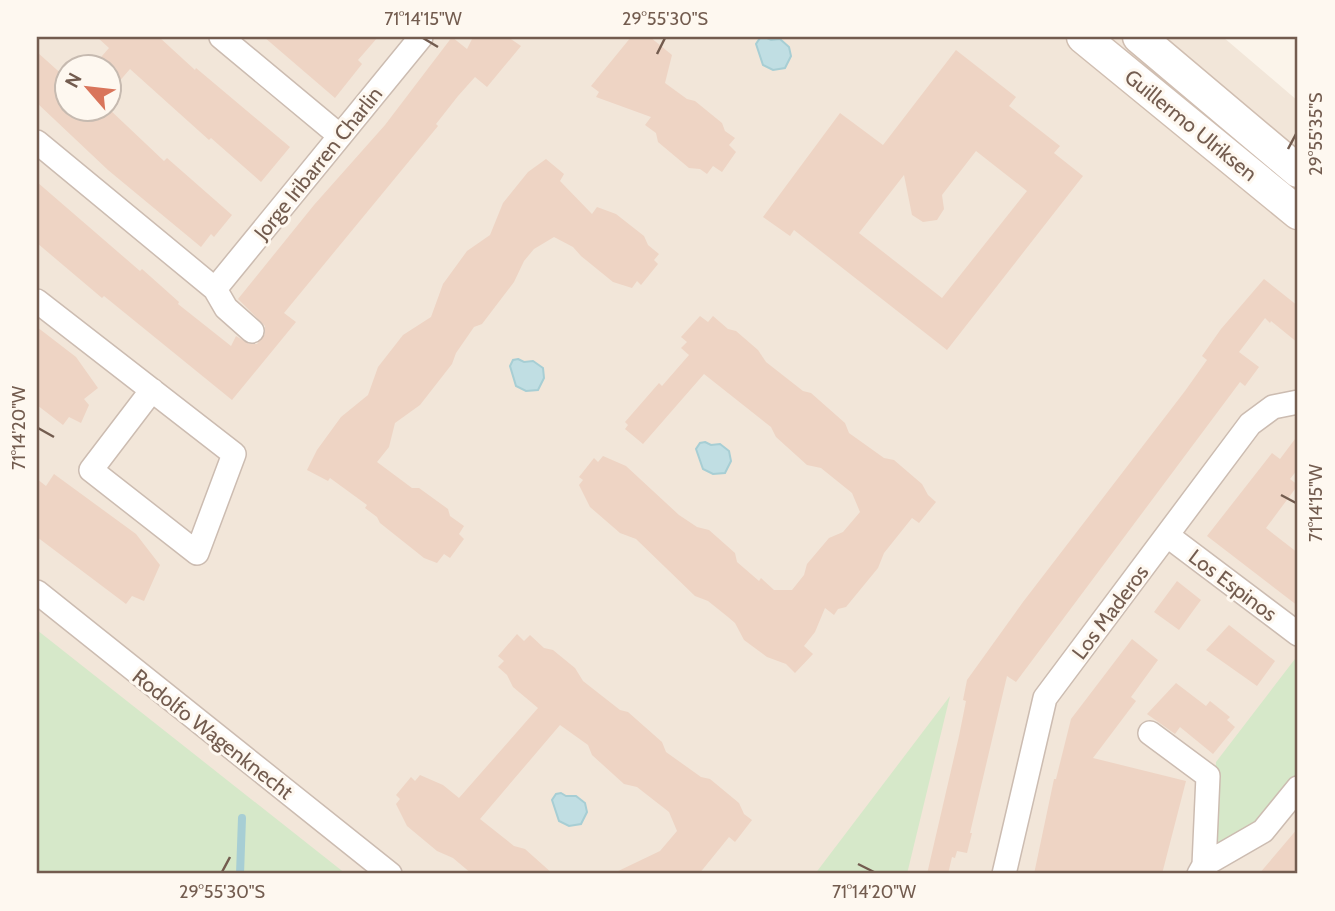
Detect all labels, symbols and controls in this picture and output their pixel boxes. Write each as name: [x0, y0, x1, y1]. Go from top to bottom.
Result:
text: 71°14'15"W: [384, 8, 462, 30]
text: 29°55'30"S: [622, 8, 708, 30]
north arrow: [52, 52, 122, 122]
street label: Guillermo Ulriksen: [1120, 64, 1262, 186]
text: N: [60, 69, 87, 92]
street label: Jorge Iribarren Charlin: [248, 82, 387, 245]
text: 29°55'35"S: [1305, 92, 1327, 176]
text: 71°14'20"W: [8, 386, 30, 470]
text: 71°14'15"W: [1305, 464, 1327, 542]
street label: Los Espinos: [1184, 544, 1282, 626]
street label: Los Maderos: [1067, 560, 1154, 664]
street label: Rodolfo Wagenknecht: [128, 664, 298, 804]
text: 29°55'30"S: [179, 881, 265, 903]
text: 71°14'20"W: [832, 881, 916, 903]

